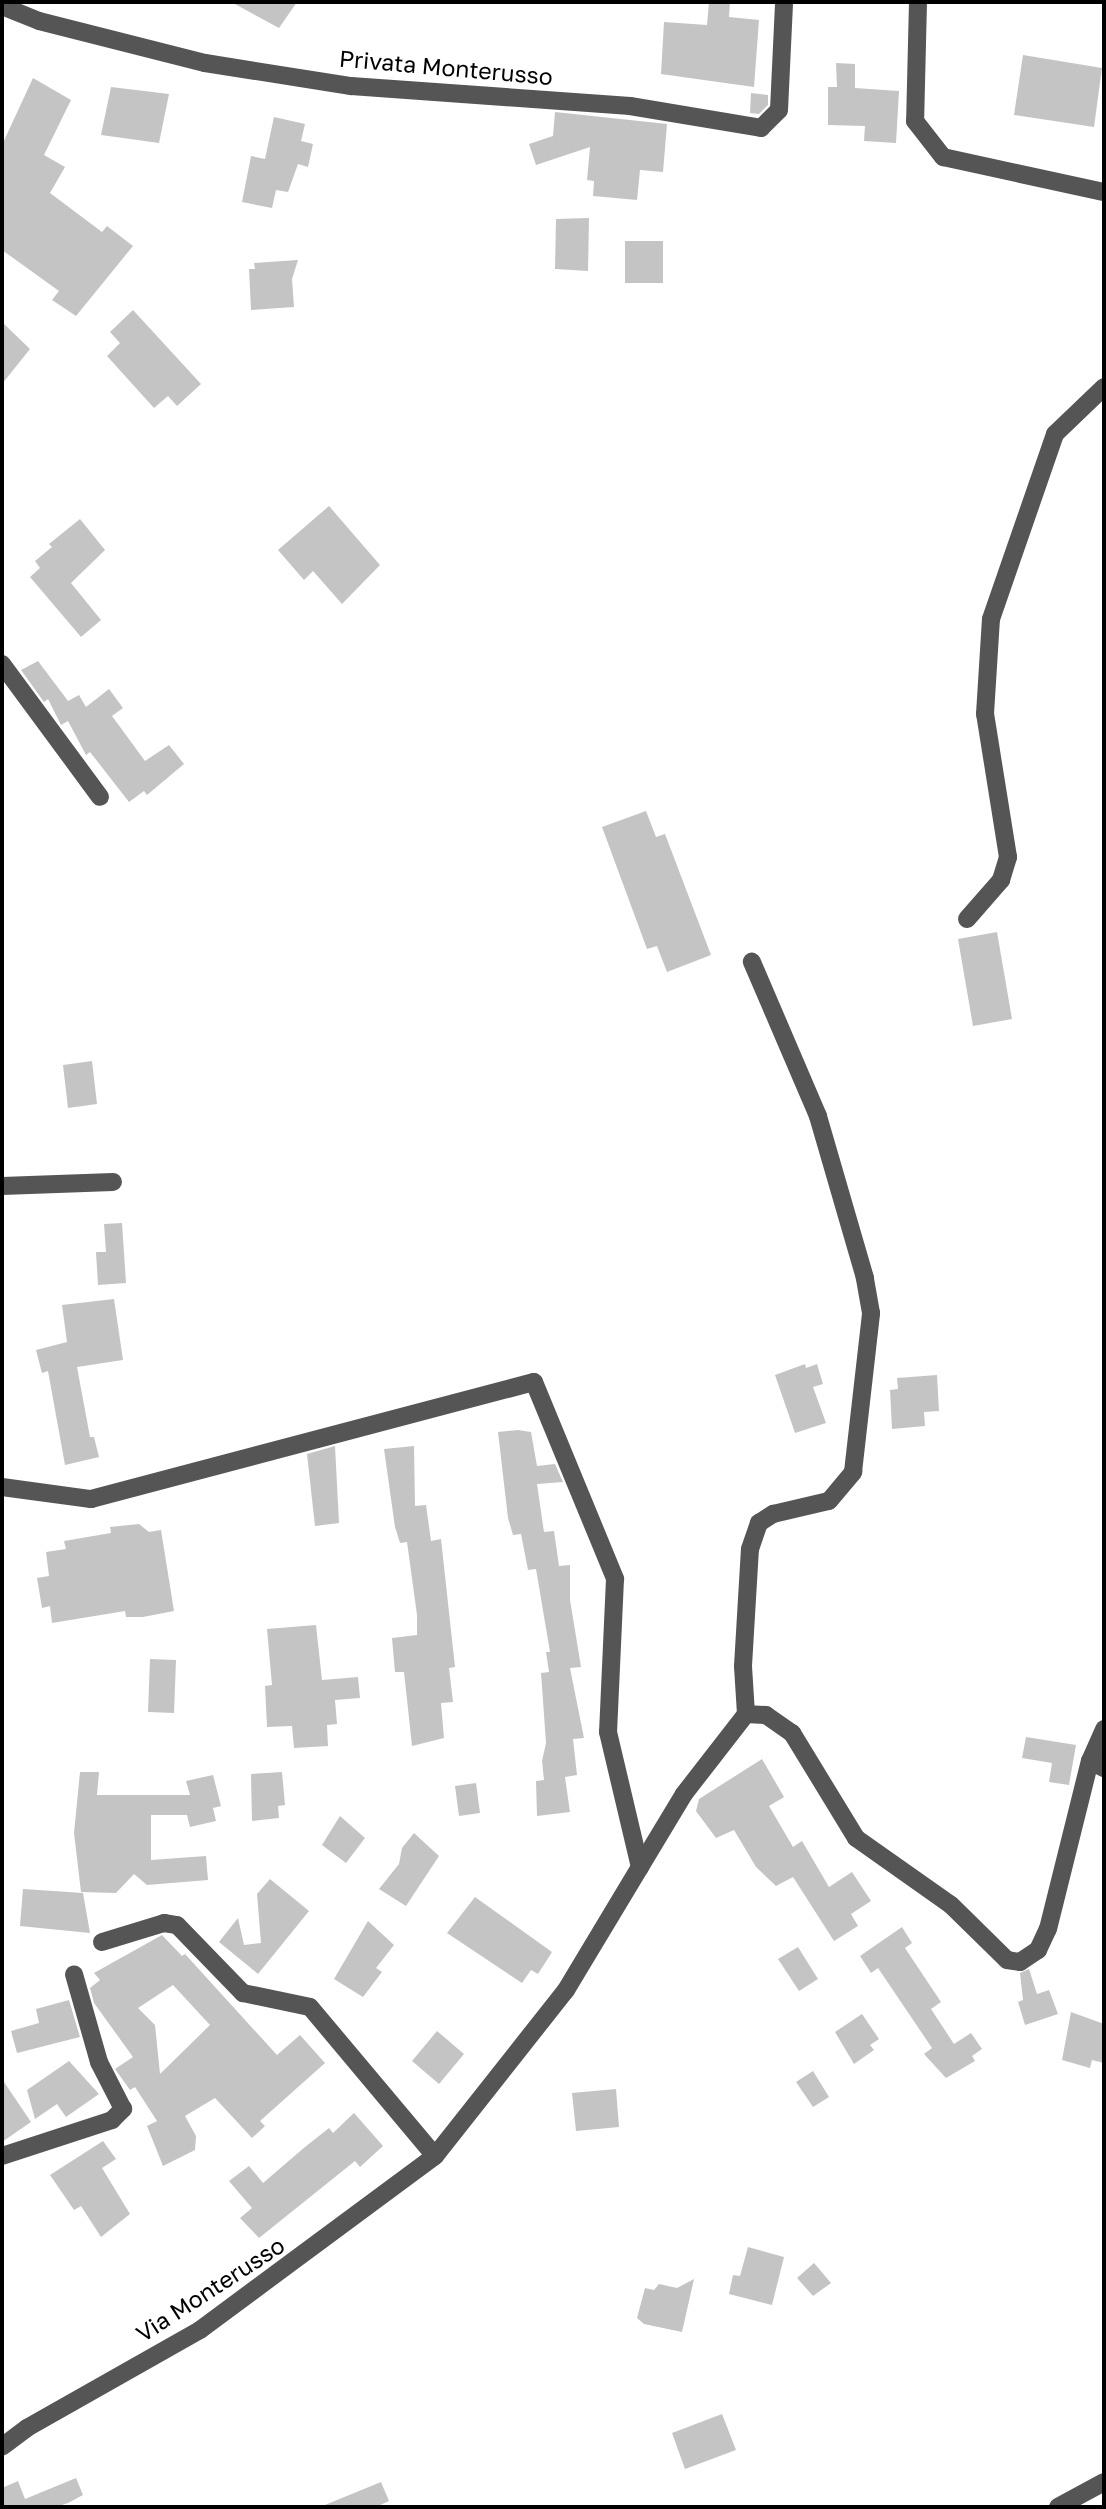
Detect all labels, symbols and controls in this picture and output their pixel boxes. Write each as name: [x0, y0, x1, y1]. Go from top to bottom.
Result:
street label: Privata Monterusso: [338, 44, 554, 90]
street label: Via Monterusso: [131, 2231, 289, 2347]

